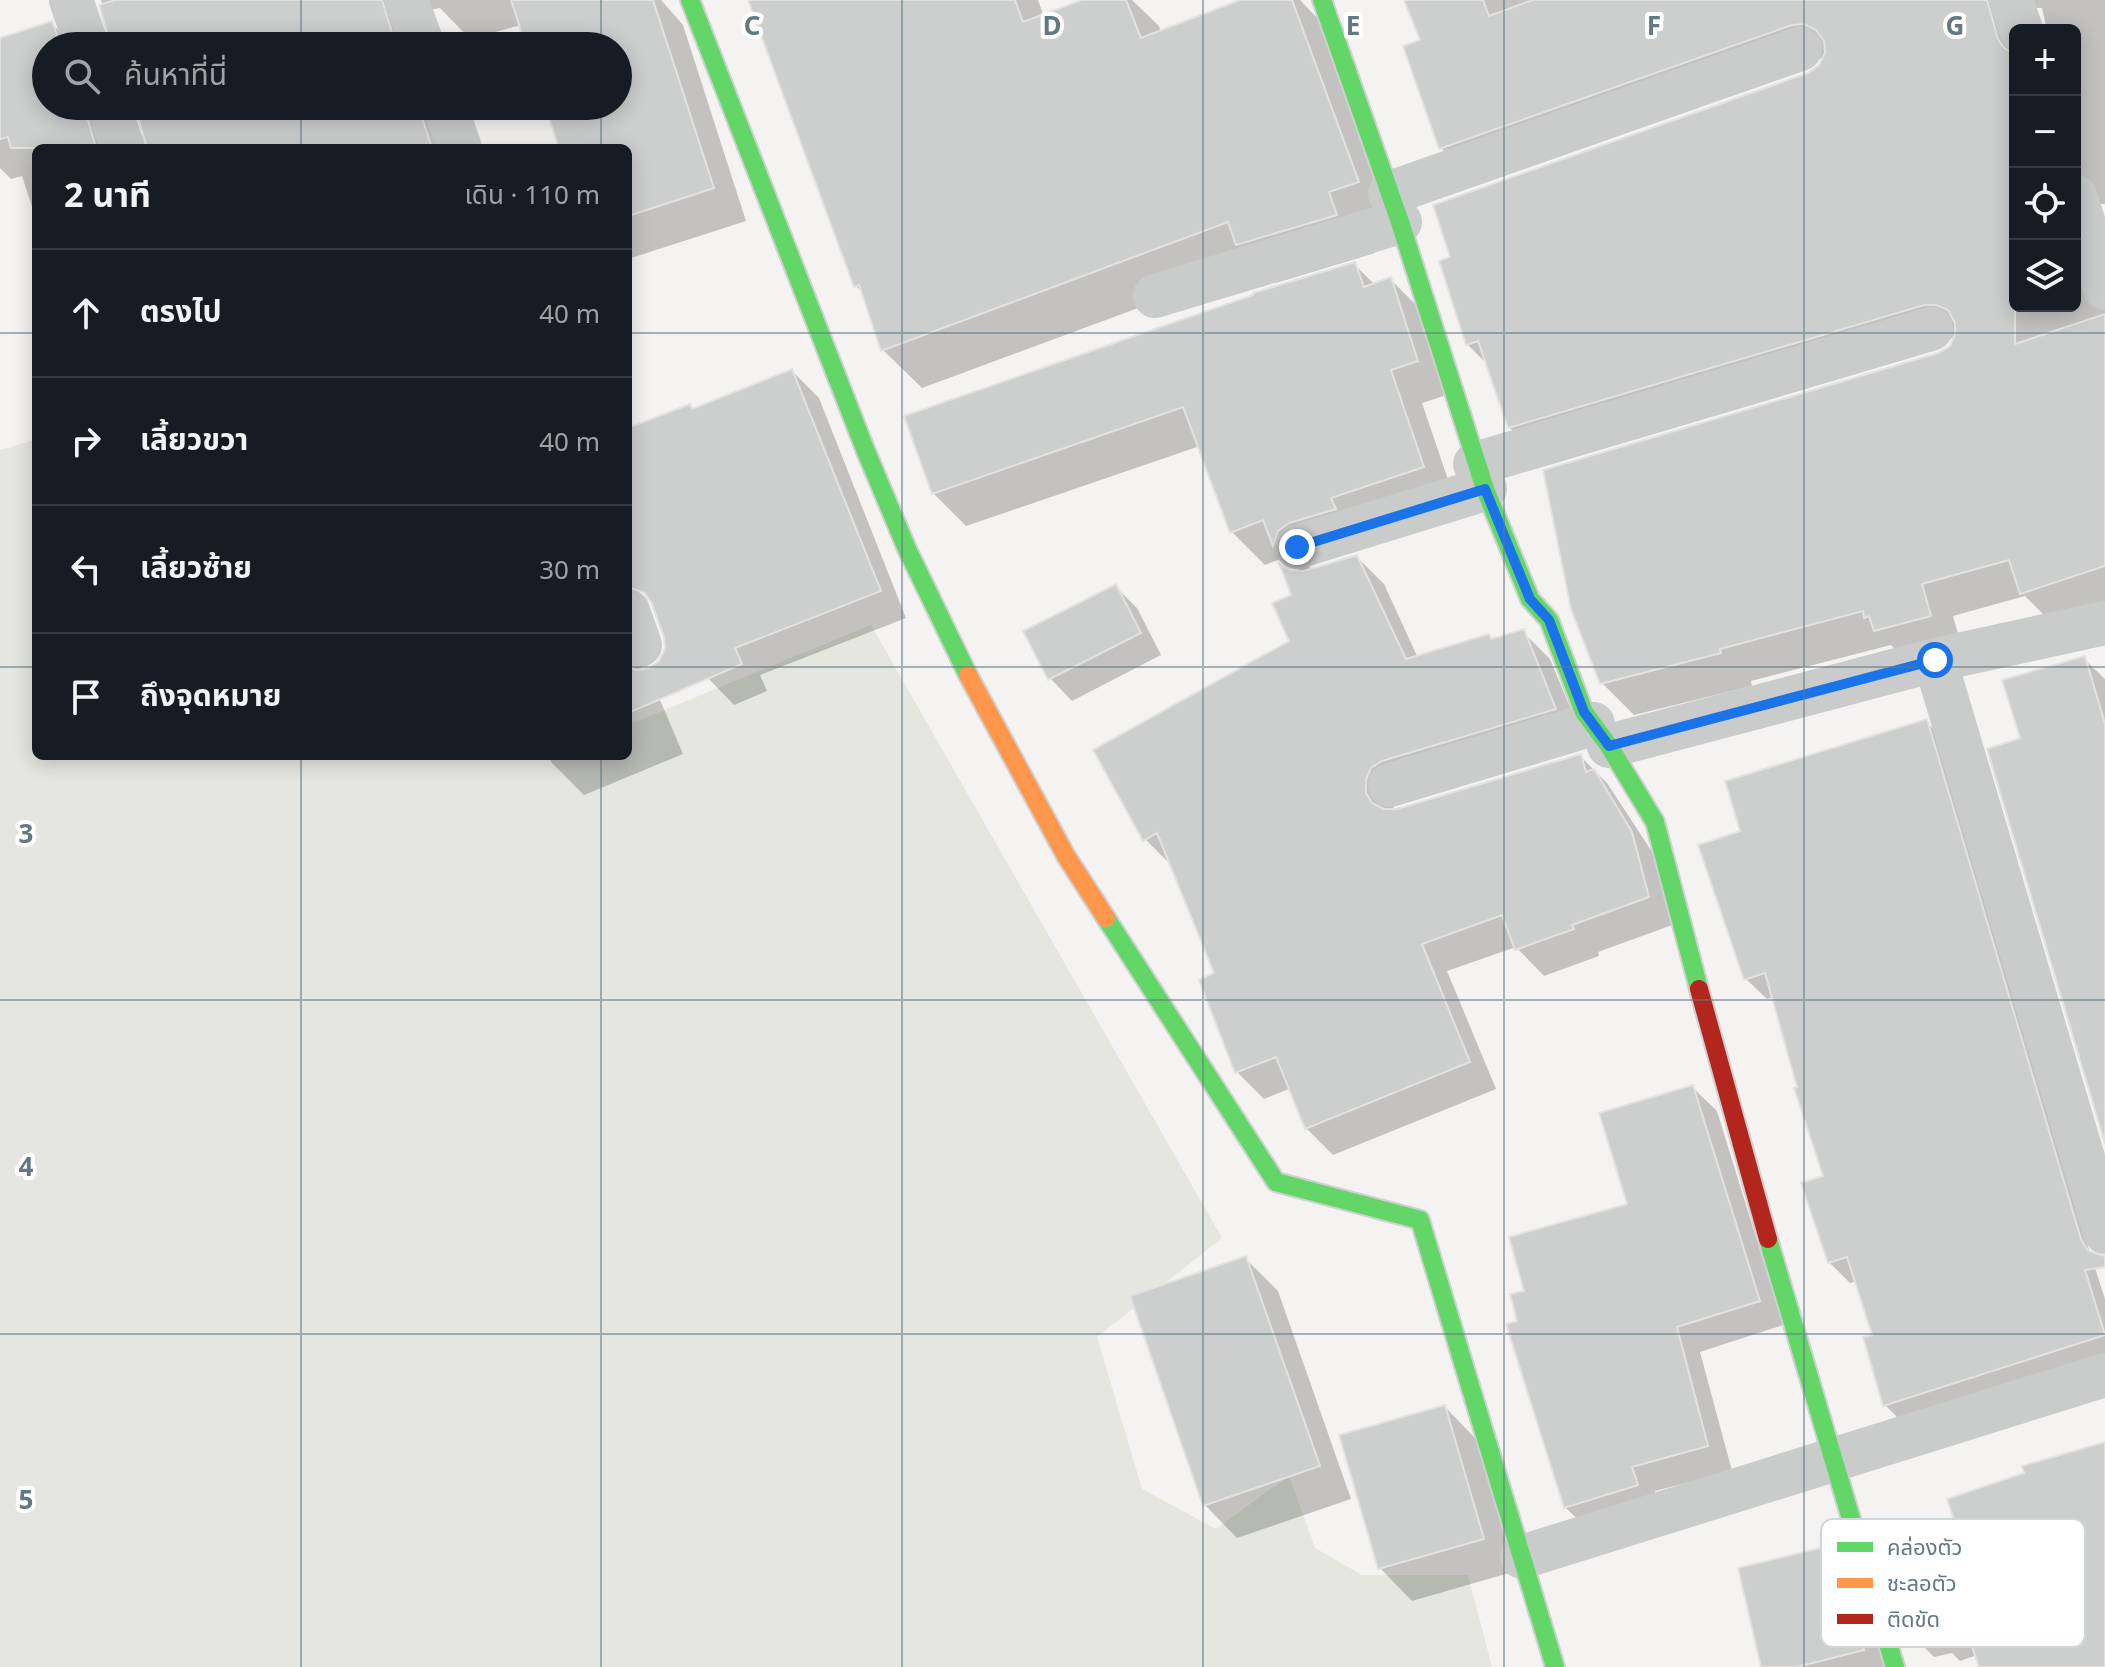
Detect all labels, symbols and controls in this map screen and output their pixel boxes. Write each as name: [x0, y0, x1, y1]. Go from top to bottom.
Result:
text: C: [744, 7, 760, 43]
text: D: [1042, 7, 1062, 43]
text: E: [1346, 7, 1360, 43]
text: F: [1647, 7, 1661, 43]
text: G: [1946, 7, 1964, 43]
map controls: [2009, 24, 2081, 312]
button: +: [2009, 24, 2081, 96]
search box: [32, 32, 632, 120]
text: ค้นหาที่นี่: [124, 53, 227, 94]
icon: search: [60, 54, 104, 98]
button: −: [2009, 96, 2081, 168]
button: locate: [2009, 168, 2081, 240]
text: 2 นาที: [64, 171, 151, 217]
text: เดิน · 110 m: [464, 176, 600, 212]
button: layers: [2009, 240, 2081, 312]
text: ตรงไป: [140, 290, 222, 331]
icon: ahead: [64, 291, 108, 335]
text: 40 m: [539, 295, 600, 331]
text: เลี้ยวขวา: [140, 418, 248, 459]
icon: right: [64, 419, 108, 463]
text: 40 m: [539, 423, 600, 459]
route end: [1279, 529, 1315, 565]
text: เลี้ยวซ้าย: [140, 546, 252, 587]
icon: left: [64, 547, 108, 591]
text: 30 m: [539, 551, 600, 587]
route start: [1917, 642, 1953, 678]
text: ถึงจุดหมาย: [140, 674, 281, 715]
icon: arrive: [64, 675, 108, 719]
text: 3: [19, 815, 33, 851]
text: 4: [19, 1148, 34, 1184]
text: 5: [19, 1481, 33, 1517]
legend: [1821, 1519, 2085, 1647]
text: คล่องตัว: [1887, 1531, 1962, 1561]
text: ชะลอตัว: [1887, 1567, 1957, 1597]
text: ติดขัด: [1887, 1603, 1940, 1633]

